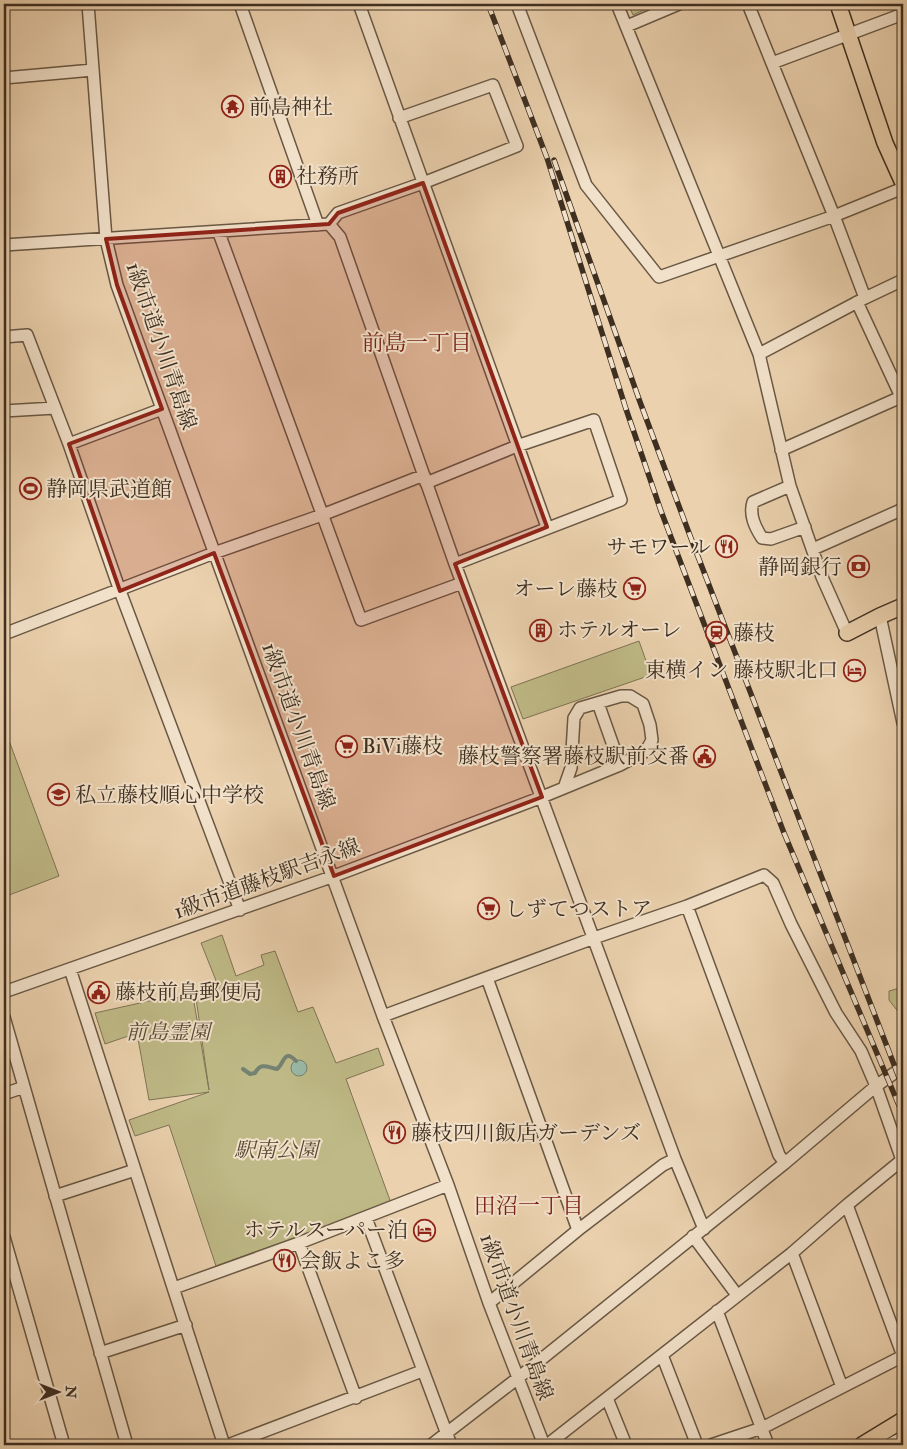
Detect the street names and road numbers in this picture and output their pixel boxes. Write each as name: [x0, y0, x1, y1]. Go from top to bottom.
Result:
street label: 1級市道小川青島線: [120, 259, 202, 433]
street label: 1級市道小川青島線: [255, 639, 341, 813]
street label: 1級市道藤枝駅吉永線: [170, 833, 364, 925]
street label: 1級市道小川青島線: [473, 1230, 559, 1404]

